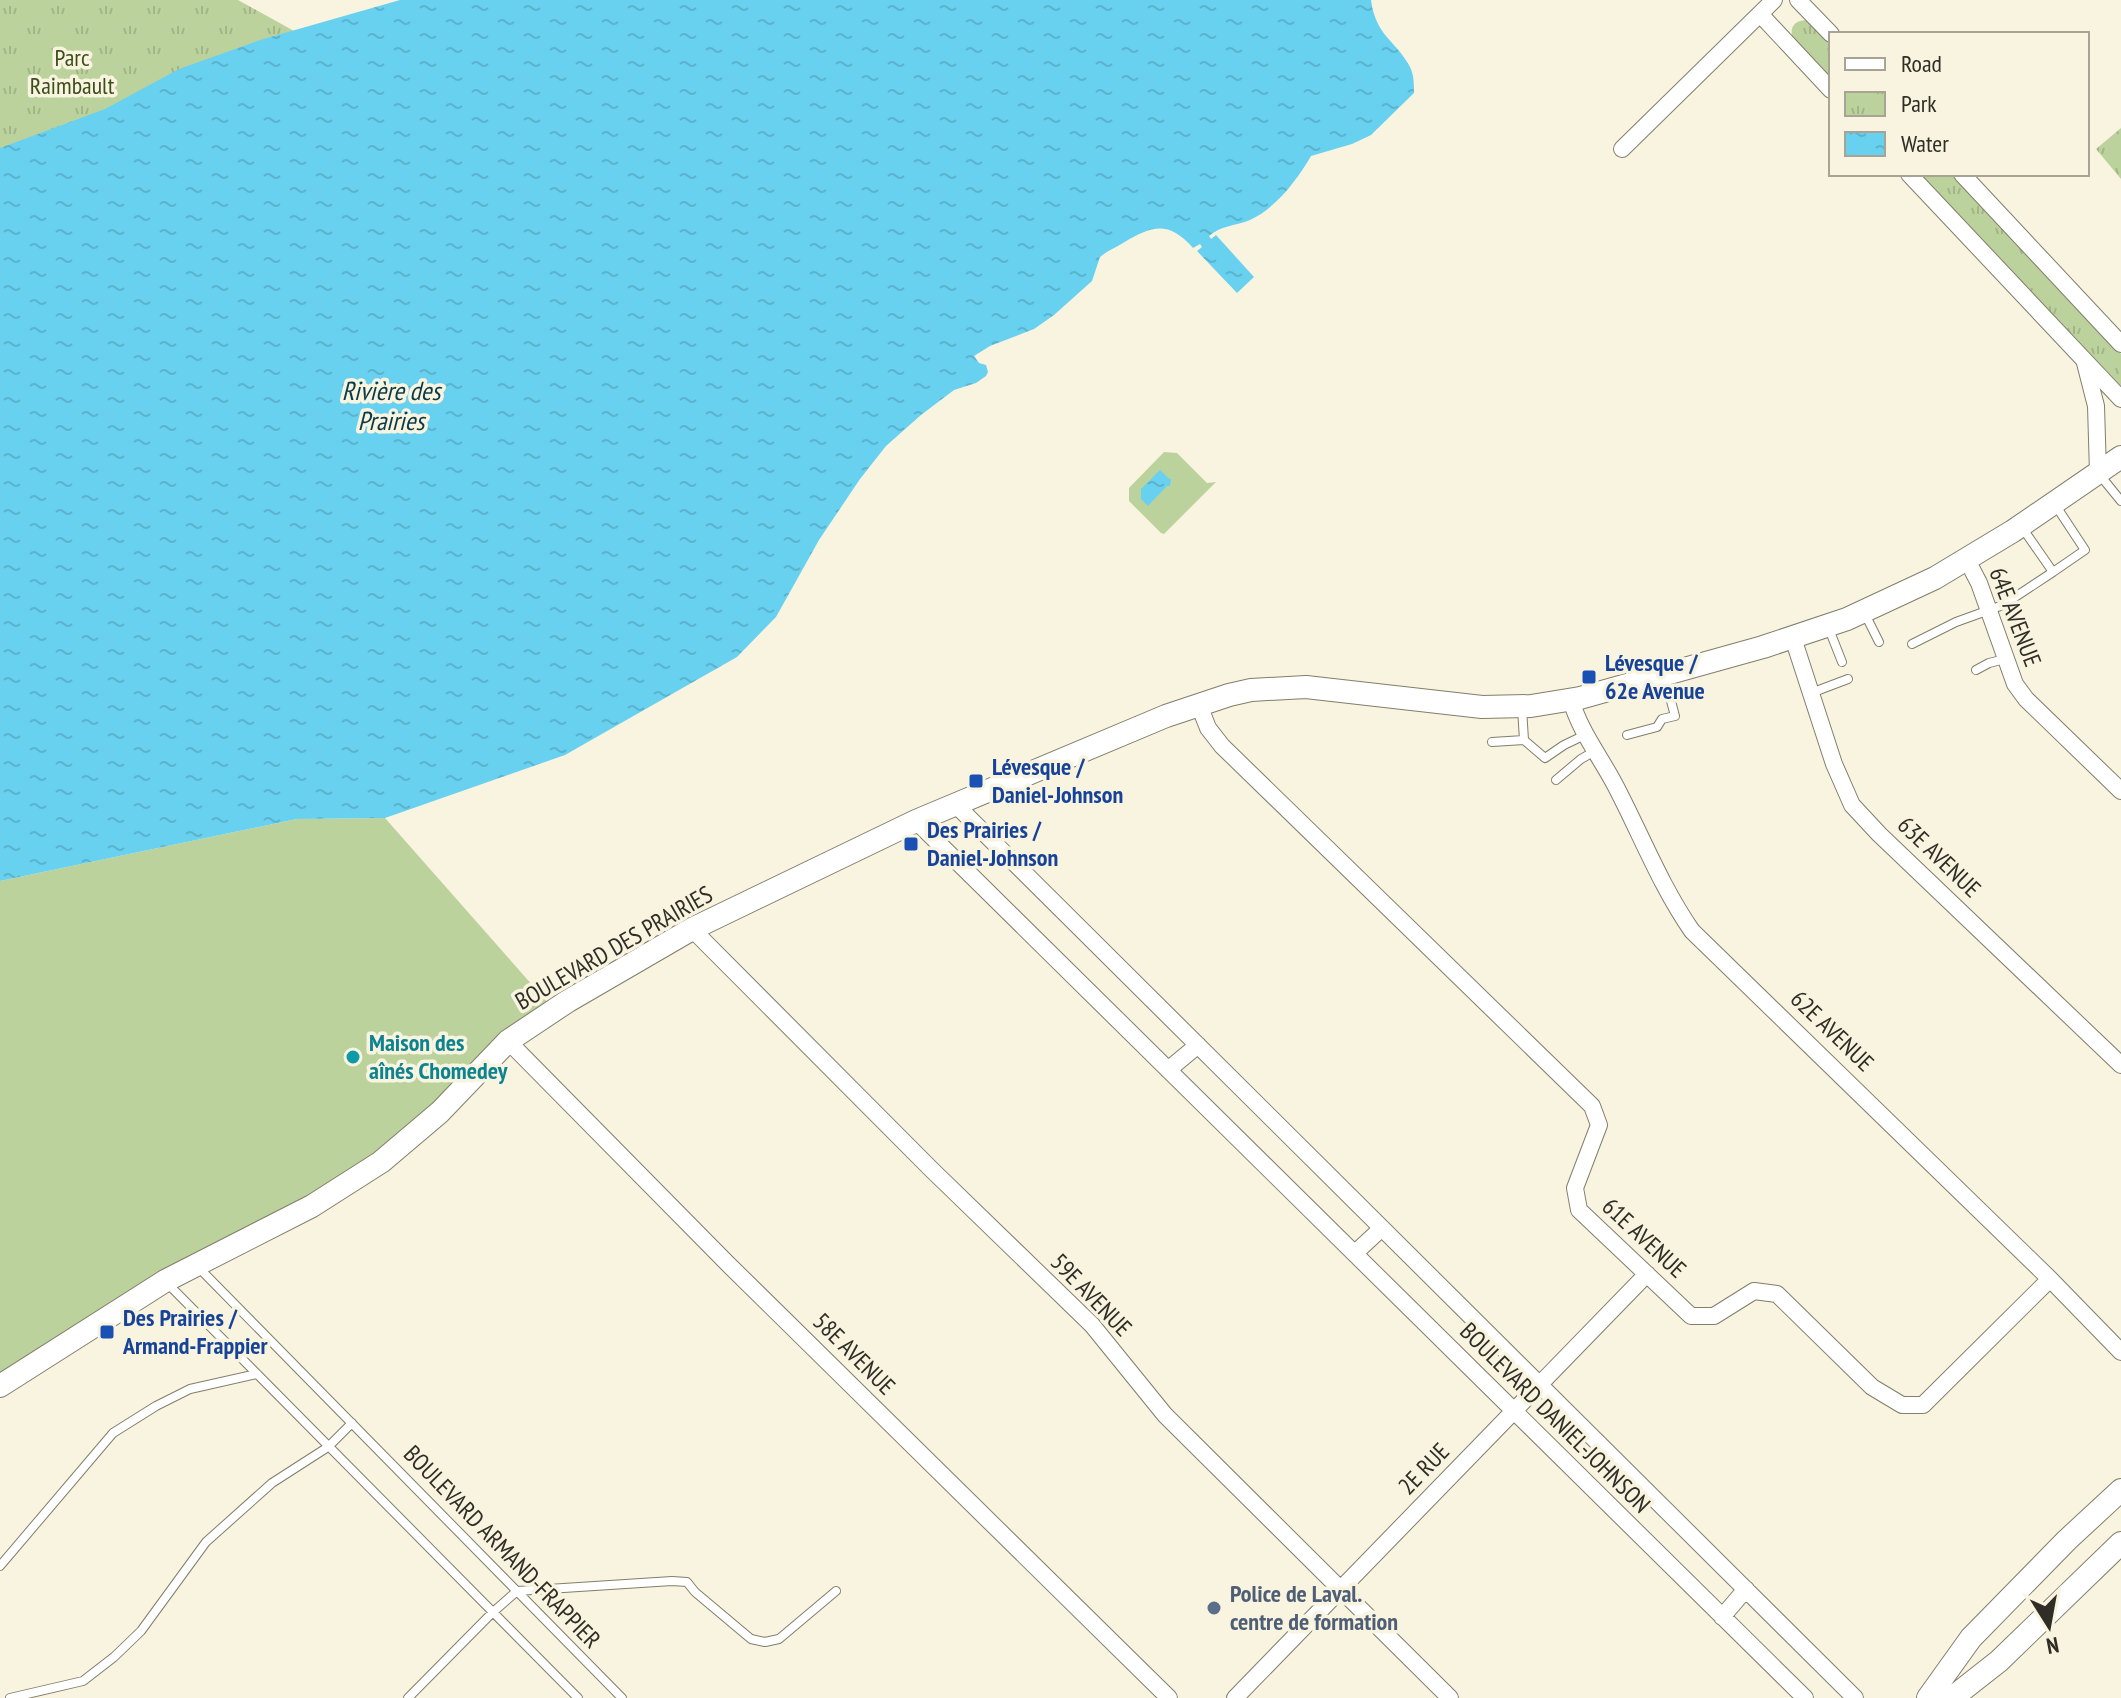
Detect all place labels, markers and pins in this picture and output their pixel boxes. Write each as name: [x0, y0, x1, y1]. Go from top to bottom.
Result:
place label: Lévesque / 62e Avenue: [1605, 647, 1705, 706]
marker: Lévesque / 62e Avenue: [1580, 668, 1598, 686]
place label: Lévesque / Daniel-Johnson: [992, 751, 1123, 810]
marker: Lévesque / Daniel-Johnson: [967, 772, 985, 790]
place label: Des Prairies / Daniel-Johnson: [927, 814, 1058, 873]
marker: Des Prairies / Daniel-Johnson: [902, 835, 920, 853]
place label: Maison des aînés Chomedey: [369, 1027, 508, 1086]
marker: Maison des aînés Chomedey: [344, 1048, 362, 1066]
place label: Des Prairies / Armand-Frappier: [122, 1302, 269, 1361]
marker: Des Prairies / Armand-Frappier: [98, 1323, 116, 1341]
place label: Police de Laval. centre de formation: [1230, 1578, 1398, 1637]
marker: Police de Laval. centre de formation: [1205, 1599, 1223, 1617]

